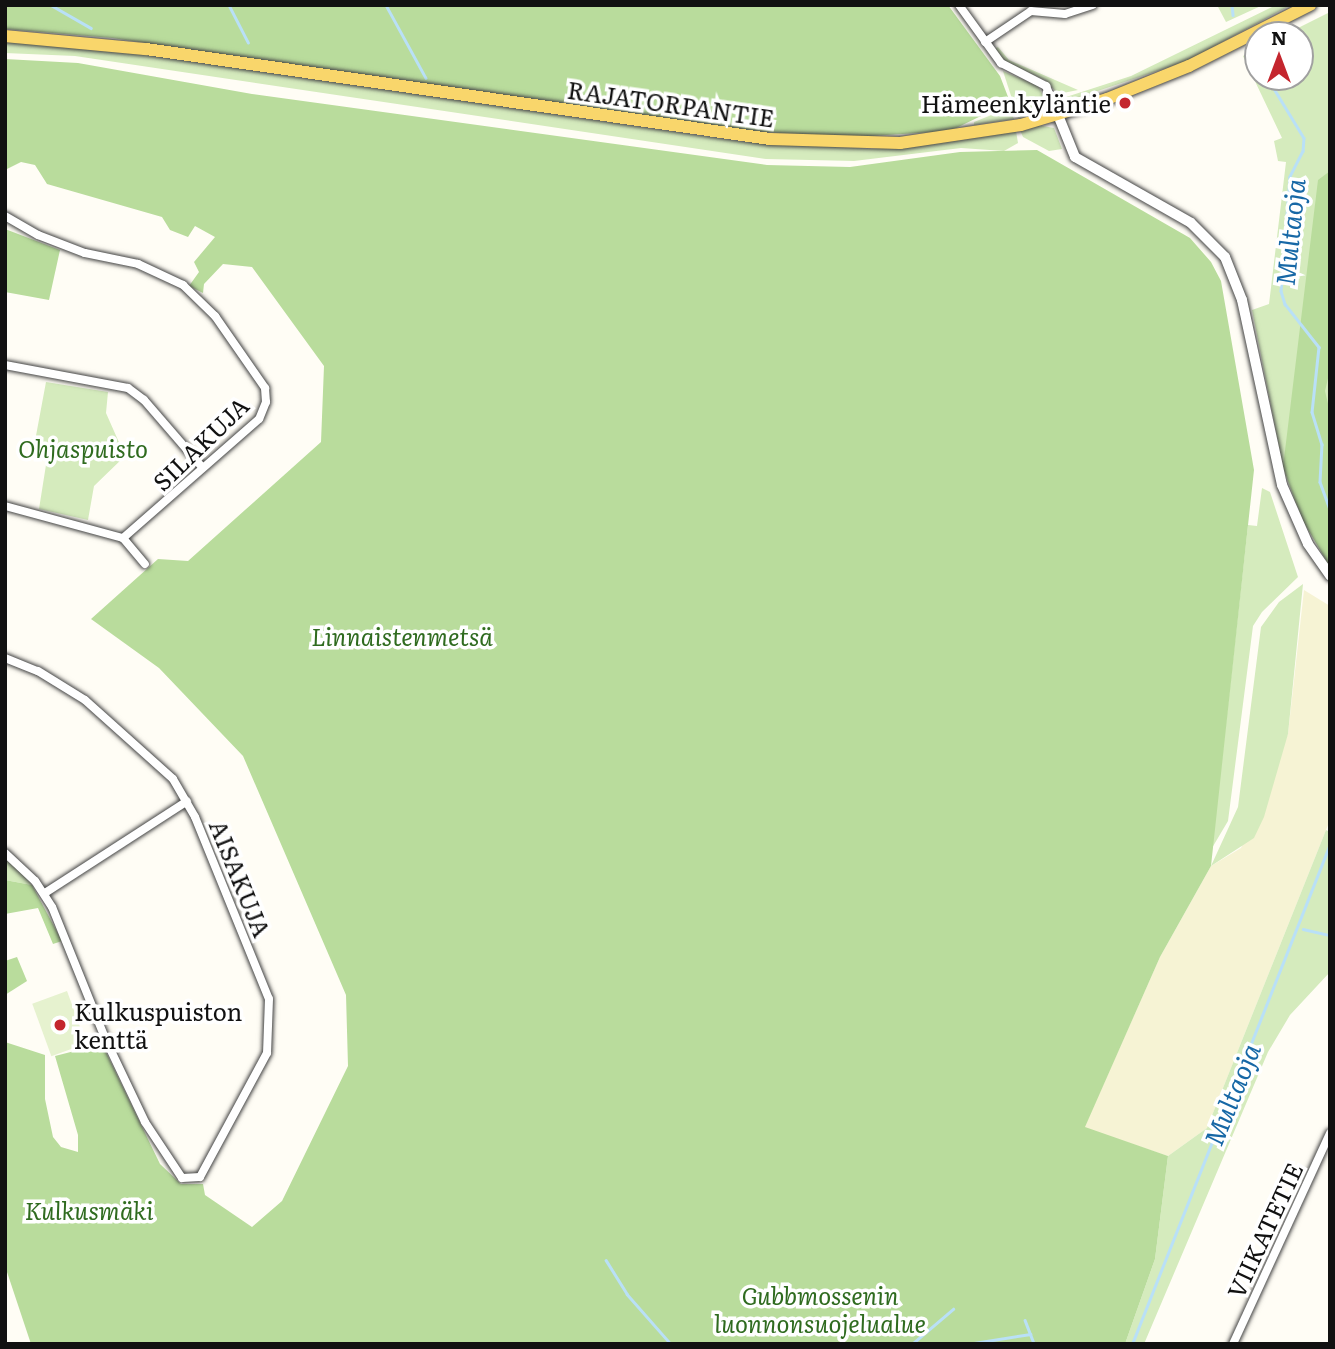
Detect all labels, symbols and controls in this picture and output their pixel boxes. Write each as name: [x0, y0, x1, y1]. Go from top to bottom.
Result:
north arrow: [1244, 21, 1314, 91]
text: N: [1271, 23, 1287, 51]
street label: RAJATORPANTIE: [566, 74, 776, 132]
place label: Hämeenkyläntie: [921, 89, 1111, 117]
marker: Hämeenkyläntie: [1117, 95, 1133, 111]
water label: Multaoja: [1268, 177, 1310, 287]
street label: SILAKUJA: [146, 390, 254, 496]
park label: Ohjaspuisto: [18, 434, 148, 462]
park label: Linnaistenmetsä: [311, 622, 493, 650]
street label: AISAKUJA: [204, 815, 278, 941]
place label: Kulkuspuiston kenttä: [74, 997, 243, 1053]
marker: Kulkuspuiston kenttä: [52, 1017, 68, 1033]
water label: Multaoja: [1196, 1038, 1266, 1150]
street label: VIIKATETIE: [1220, 1158, 1308, 1302]
park label: Kulkusmäki: [25, 1196, 153, 1224]
park label: Gubbmossenin luonnonsuojelualue: [714, 1281, 926, 1337]

